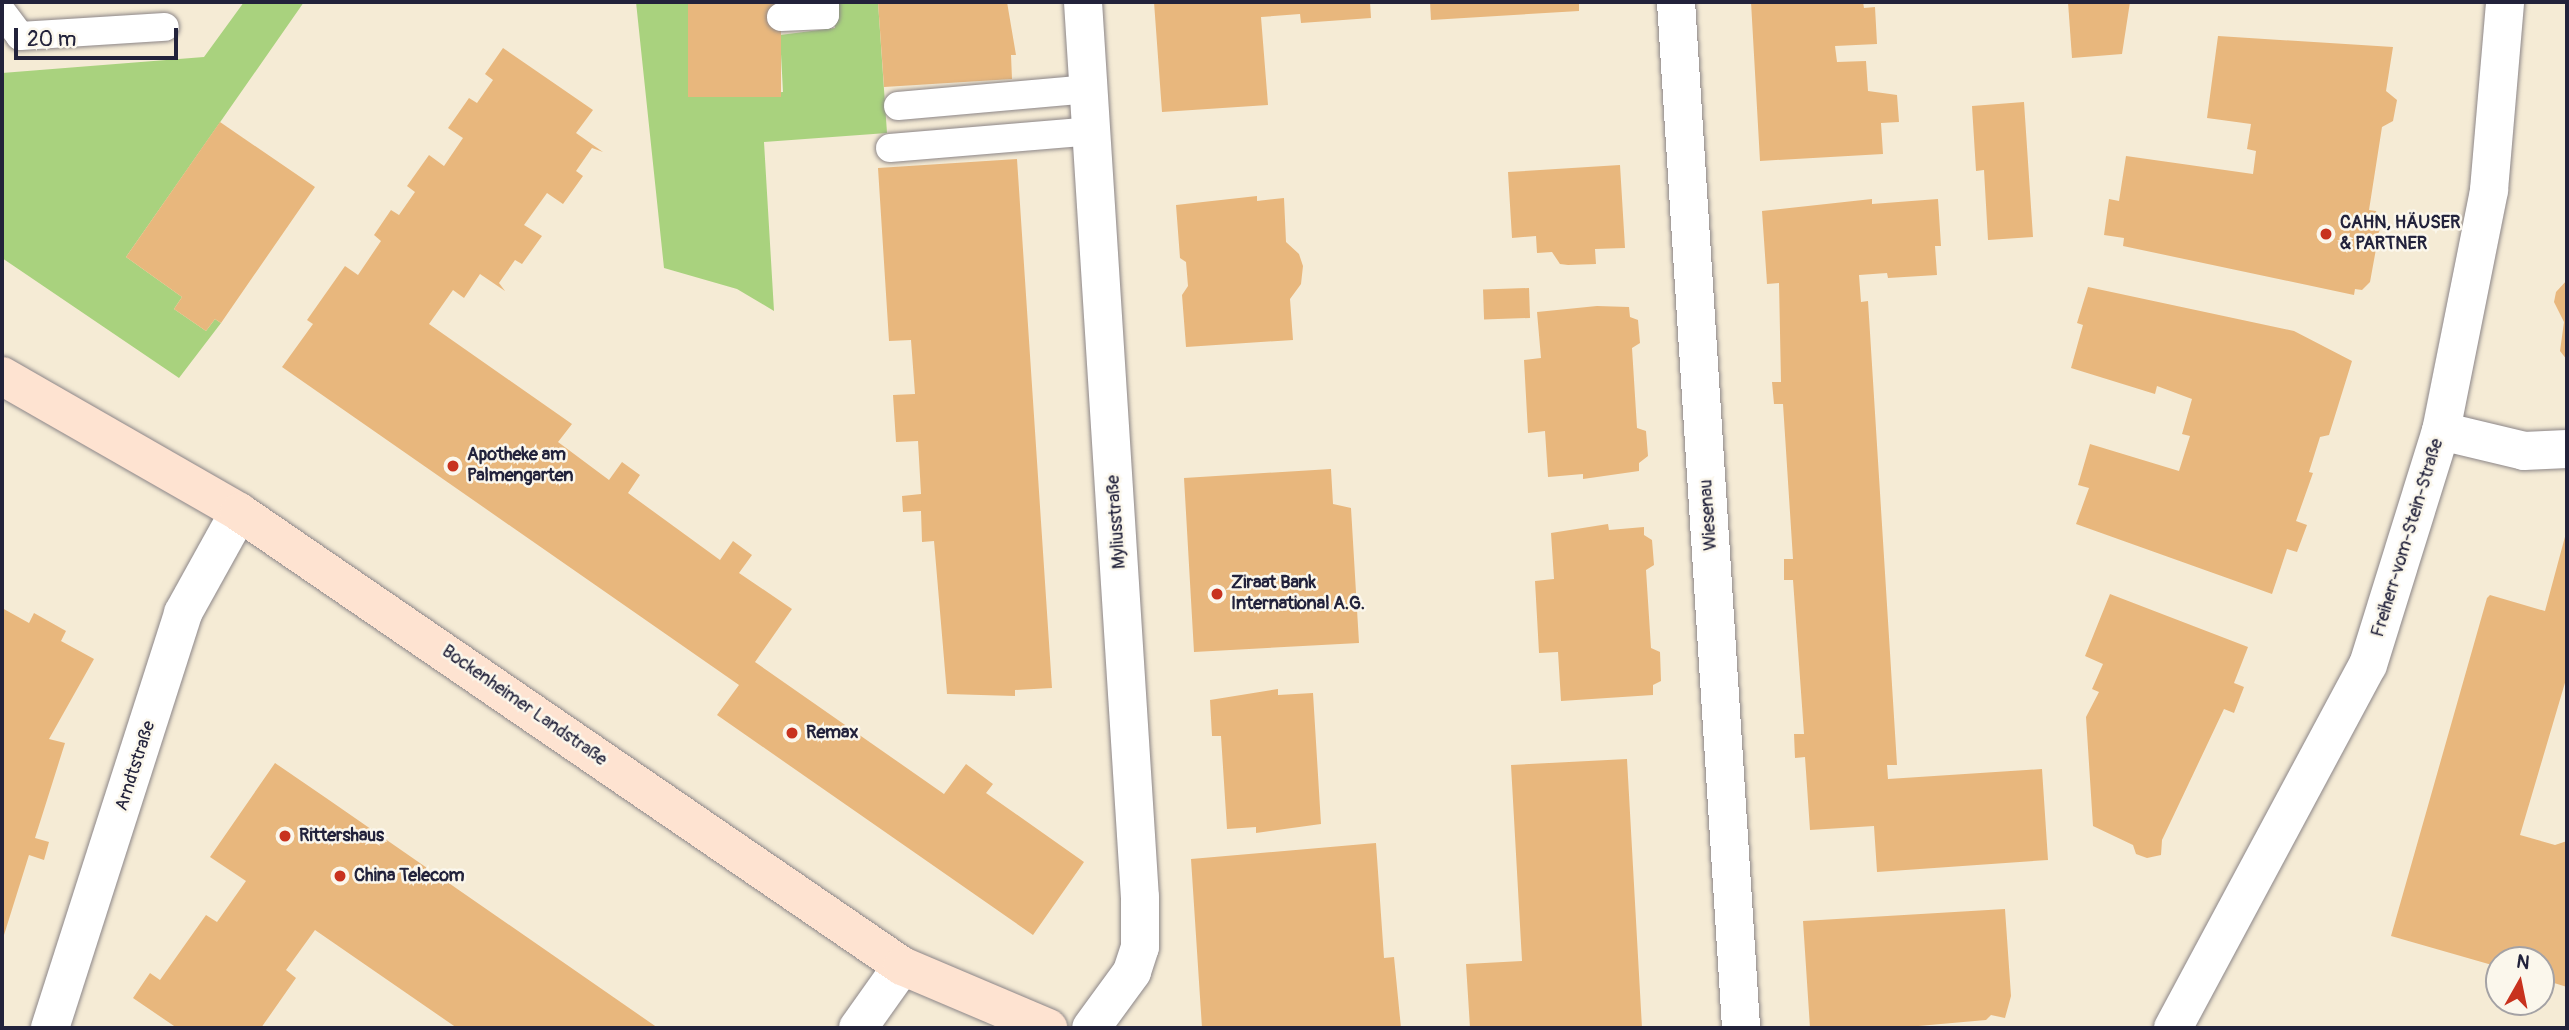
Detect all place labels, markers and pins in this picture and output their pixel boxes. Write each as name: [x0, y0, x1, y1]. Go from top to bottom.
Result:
place label: CAHN, HÄUSER & PARTNER: [2340, 213, 2461, 256]
marker: CAHN, HÄUSER & PARTNER: [2318, 226, 2334, 242]
place label: Apotheke am Palmengarten: [467, 445, 573, 488]
marker: Apotheke am Palmengarten: [445, 458, 461, 474]
place label: Ziraat Bank International A.G.: [1231, 573, 1365, 616]
marker: Ziraat Bank International A.G.: [1209, 586, 1225, 602]
place label: Remax: [806, 722, 858, 744]
marker: Remax: [784, 725, 800, 741]
place label: Rittershaus: [299, 825, 384, 847]
marker: Rittershaus: [277, 828, 293, 844]
place label: China Telecom: [354, 865, 464, 887]
marker: China Telecom: [332, 868, 348, 884]

